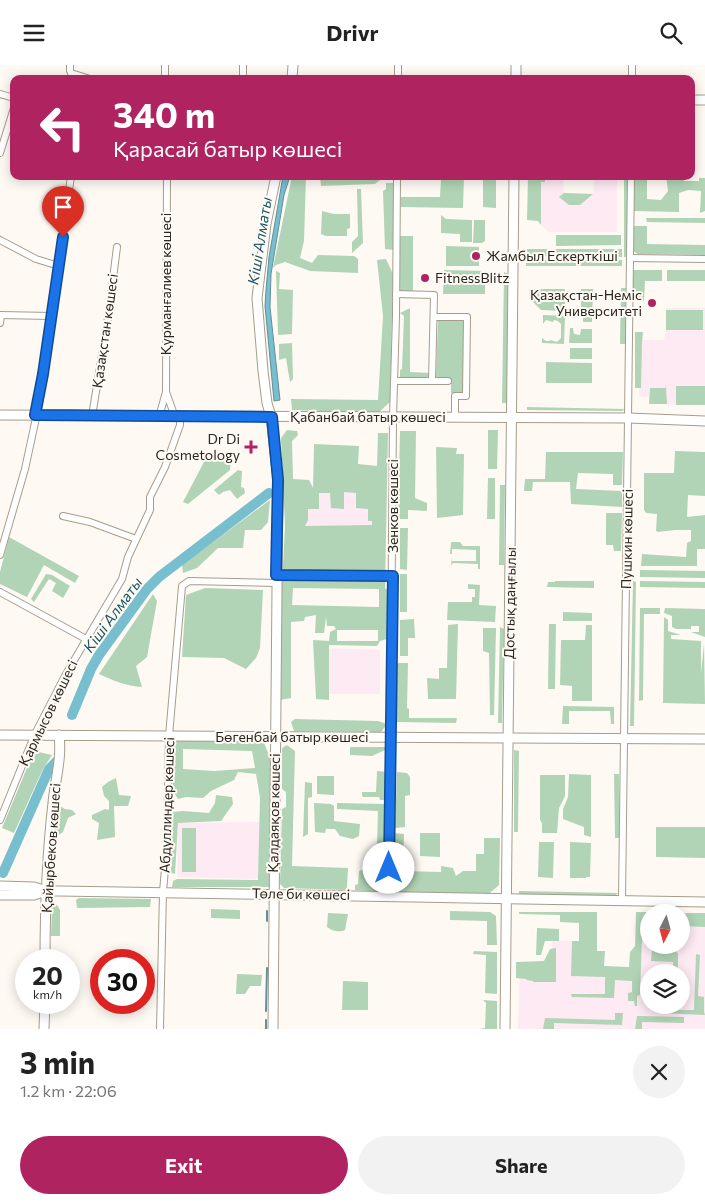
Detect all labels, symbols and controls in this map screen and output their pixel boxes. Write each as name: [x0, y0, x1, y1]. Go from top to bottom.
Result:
icon: menu: [20, 19, 48, 47]
text: Drivr: [326, 19, 379, 46]
icon: search: [657, 19, 685, 47]
text: 340 m: [113, 92, 215, 135]
icon: left: [30, 95, 95, 160]
text: Қарасай батыр көшесі: [113, 135, 342, 162]
pin: [42, 186, 84, 237]
icon: arrive: [49, 193, 77, 221]
water label: Кіші Алматы: [243, 196, 275, 286]
street label: Қурманғалиев көшесі: [157, 213, 174, 355]
place label: Жамбыл Ескерткіші: [486, 247, 618, 264]
marker: Жамбыл Ескерткіші: [470, 250, 482, 262]
place label: FitnessBlitz: [435, 269, 509, 286]
marker: FitnessBlitz: [419, 272, 431, 284]
street label: Қазақстан көшесі: [88, 273, 121, 389]
place label: Қазақстан-Неміс Университеті: [530, 286, 642, 319]
marker: Қазақстан-Неміс Университеті: [646, 297, 658, 309]
street label: Қабанбай батыр көшесі: [290, 408, 446, 425]
place label: Dr Di Cosmetology: [156, 430, 240, 463]
marker: Dr Di Cosmetology: [244, 440, 258, 454]
street label: Зенков көшесі: [384, 459, 401, 553]
street label: Пушкин көшесі: [617, 489, 636, 589]
street label: Достық даңғылы: [500, 547, 519, 659]
water label: Кіші Алматы: [79, 573, 146, 656]
street label: Қармысов көшесі: [14, 657, 81, 769]
street label: Бөгенбай батыр көшесі: [215, 728, 369, 745]
street label: Абдуллиндер көшесі: [156, 737, 177, 873]
street label: Қалдаяқов көшесі: [264, 753, 283, 873]
street label: Қайырбеков көшесі: [37, 782, 64, 913]
position arrow: [362, 841, 414, 893]
street label: Төле би көшесі: [252, 884, 350, 903]
north arrow: [640, 904, 690, 954]
map controls: [640, 904, 690, 1014]
speed limit sign: 30: [90, 949, 155, 1014]
text: 20: [32, 960, 63, 990]
button: layers: [640, 964, 690, 1014]
text: km/h: [33, 987, 62, 1001]
text: 3 min: [20, 1043, 95, 1080]
button: close: [633, 1046, 685, 1098]
text: 1.2 km · 22:06: [20, 1081, 117, 1100]
button: Exit: [20, 1136, 348, 1194]
button: Share: [358, 1136, 685, 1194]

